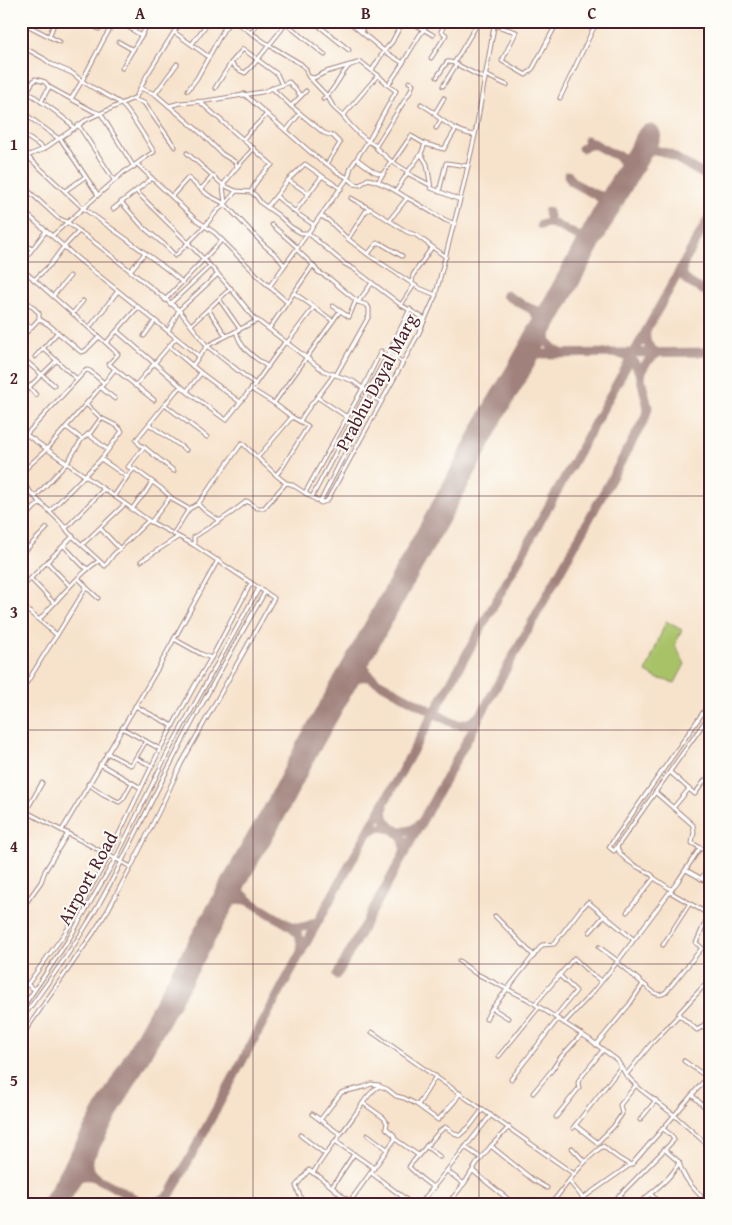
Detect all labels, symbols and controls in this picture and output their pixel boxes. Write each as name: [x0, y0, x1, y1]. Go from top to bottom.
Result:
text: A: [135, 1, 146, 25]
text: B: [361, 1, 371, 25]
text: C: [587, 1, 597, 25]
text: 1: [10, 132, 18, 156]
street label: Prabhu Dayal Marg: [328, 308, 424, 456]
text: 2: [10, 366, 18, 390]
text: 3: [10, 600, 18, 624]
street label: Airport Road: [50, 825, 125, 930]
text: 4: [10, 834, 18, 858]
text: 5: [10, 1068, 18, 1092]

